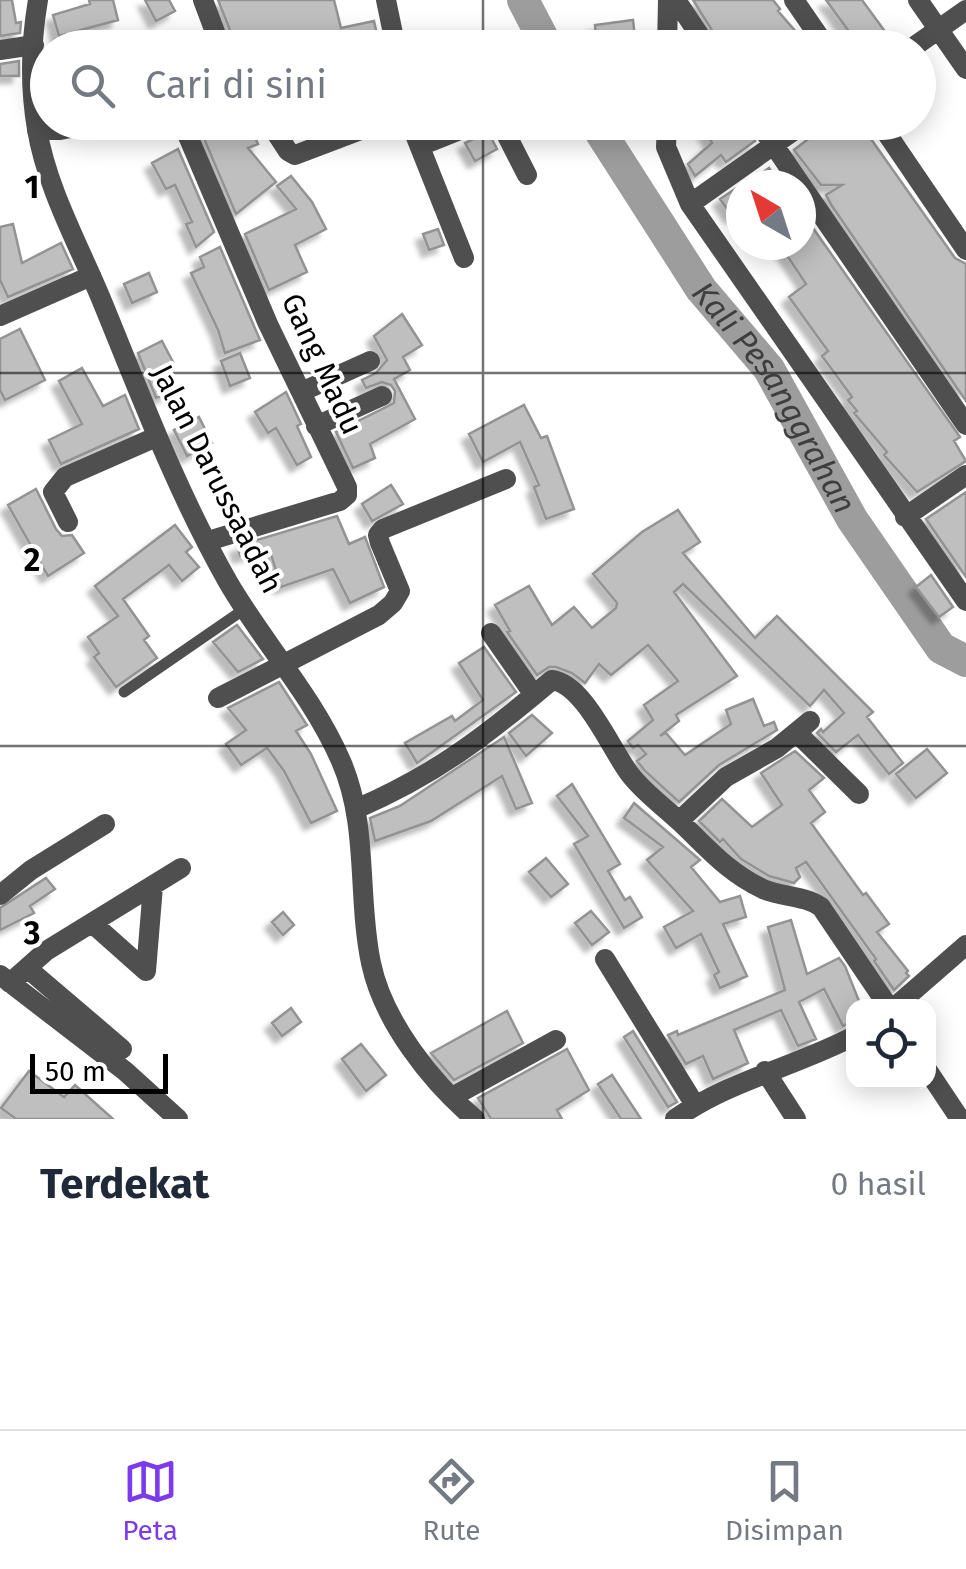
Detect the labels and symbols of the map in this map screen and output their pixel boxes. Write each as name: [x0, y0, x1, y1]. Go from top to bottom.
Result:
text: 1: [25, 168, 39, 206]
north arrow: [726, 170, 816, 260]
water label: Kali Pesanggrahan: [684, 274, 864, 520]
street label: Gang Madu: [274, 288, 370, 440]
street label: Jalan Darussaadah: [144, 359, 290, 599]
text: 2: [24, 541, 40, 579]
text: 3: [23, 914, 40, 952]
scale bar: [30, 1049, 168, 1094]

